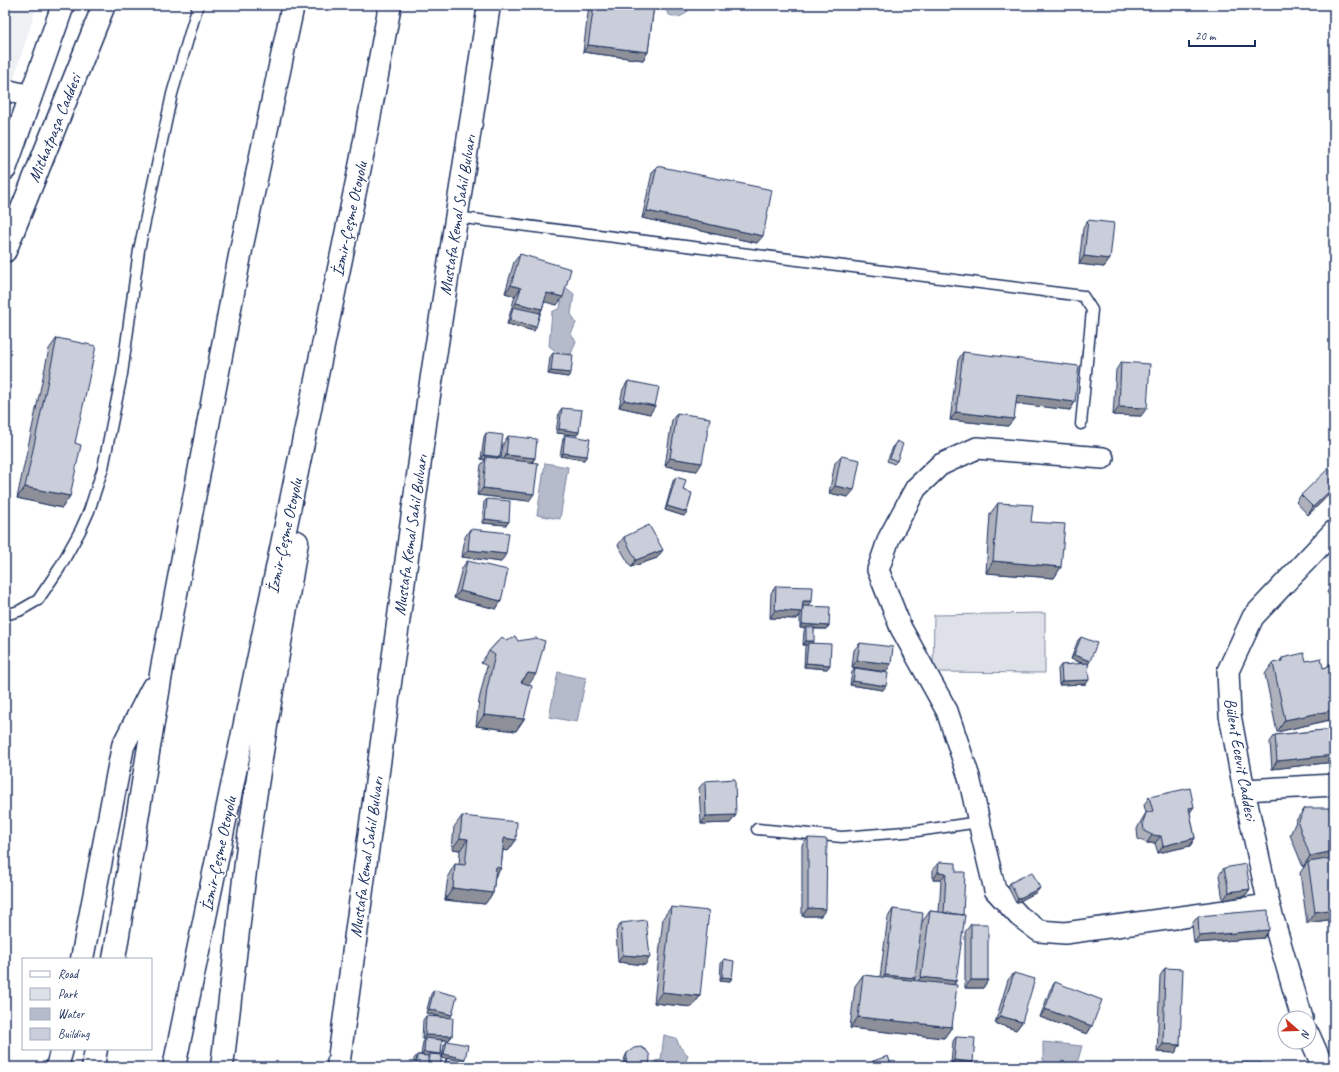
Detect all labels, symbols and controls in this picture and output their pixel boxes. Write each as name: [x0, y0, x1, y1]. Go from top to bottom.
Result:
scale bar: [1189, 22, 1255, 48]
text: 20 m: [1195, 28, 1217, 44]
street label: Mithatpaşa Caddesi: [23, 69, 86, 185]
street label: Mustafa Kemal Sahil Bulvarı: [434, 133, 481, 297]
street label: İzmir-Çeşme Otoyolu: [327, 158, 373, 279]
street label: Mustafa Kemal Sahil Bulvarı: [389, 453, 432, 617]
street label: İzmir-Çeşme Otoyolu: [262, 475, 308, 596]
street label: Bülent Ecevit Caddesi: [1219, 697, 1262, 824]
street label: Mustafa Kemal Sahil Bulvarı: [345, 775, 388, 939]
street label: İzmir-Çeşme Otoyolu: [196, 793, 242, 914]
legend: [22, 958, 152, 1050]
text: Road: [58, 966, 80, 982]
text: Park: [58, 986, 79, 1002]
text: Water: [58, 1006, 86, 1022]
north arrow: [1277, 1010, 1317, 1050]
text: Building: [58, 1026, 90, 1042]
text: N: [1298, 1028, 1314, 1041]

